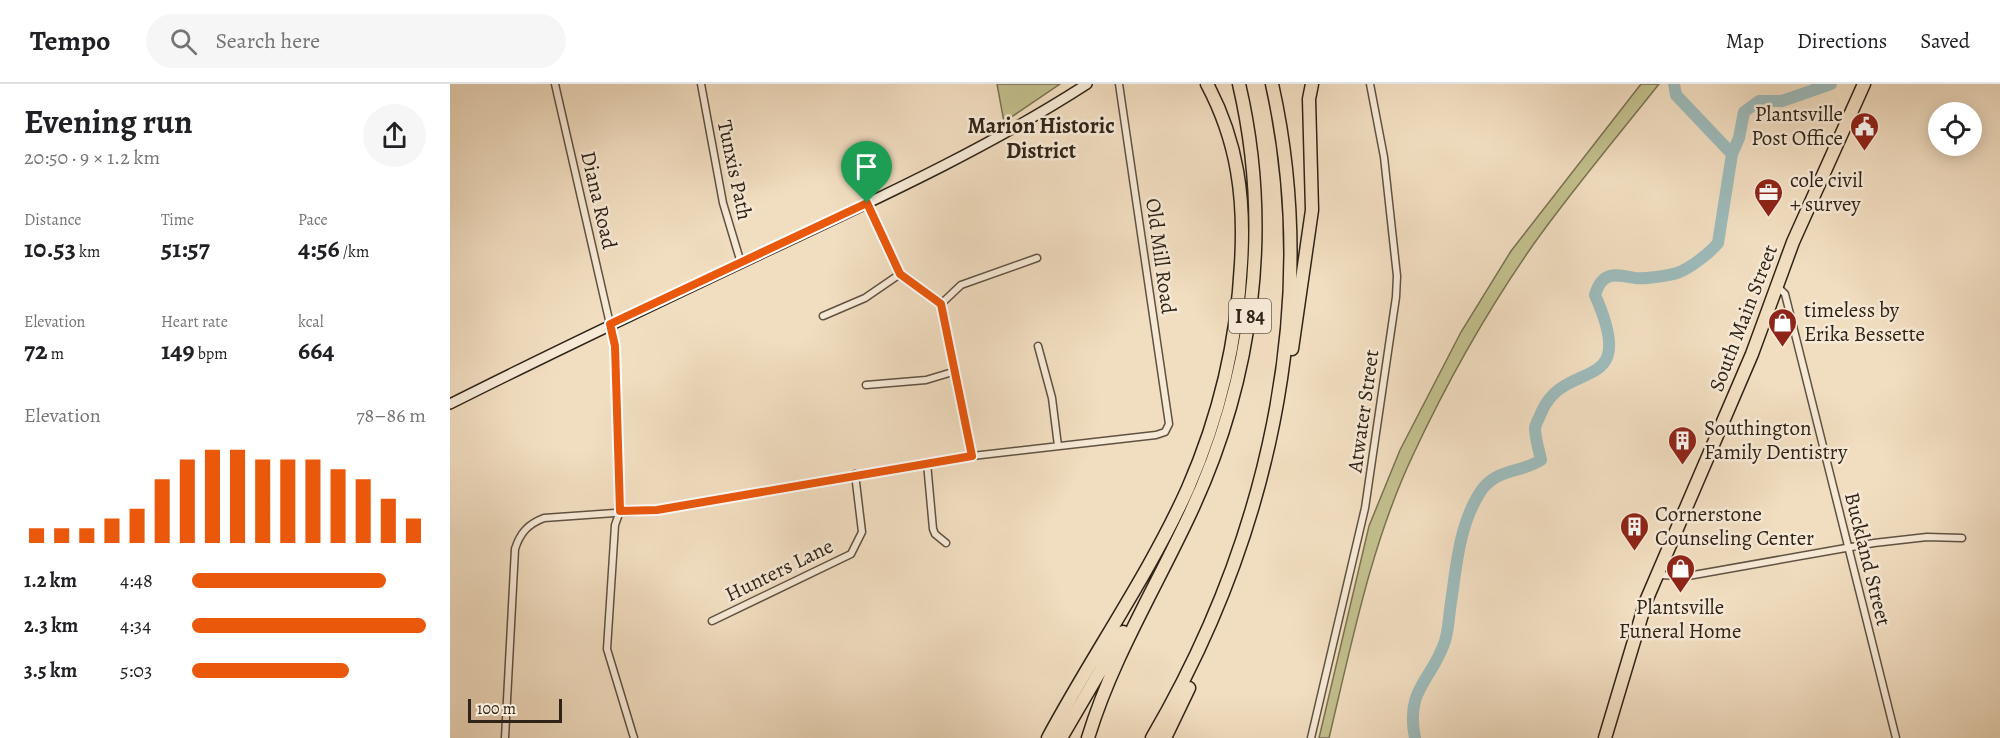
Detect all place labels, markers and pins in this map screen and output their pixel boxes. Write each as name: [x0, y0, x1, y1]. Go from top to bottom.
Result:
place label: Plantsville Post Office: [1751, 100, 1843, 152]
public building icon: Plantsville Post Office: [1848, 110, 1880, 152]
pin: [841, 141, 892, 203]
place label: cole civil + survey: [1790, 166, 1863, 218]
office icon: cole civil + survey: [1753, 176, 1785, 218]
place label: timeless by Erika Bessette: [1804, 296, 1925, 348]
shop icon: timeless by Erika Bessette: [1767, 306, 1799, 348]
place label: Southington Family Dentistry: [1704, 414, 1848, 466]
building icon: Southington Family Dentistry: [1667, 424, 1699, 466]
place label: Cornerstone Counseling Center: [1655, 500, 1814, 552]
building icon: Cornerstone Counseling Center: [1618, 510, 1650, 552]
shop icon: Plantsville Funeral Home: [1664, 552, 1696, 594]
place label: Plantsville Funeral Home: [1619, 593, 1741, 645]

